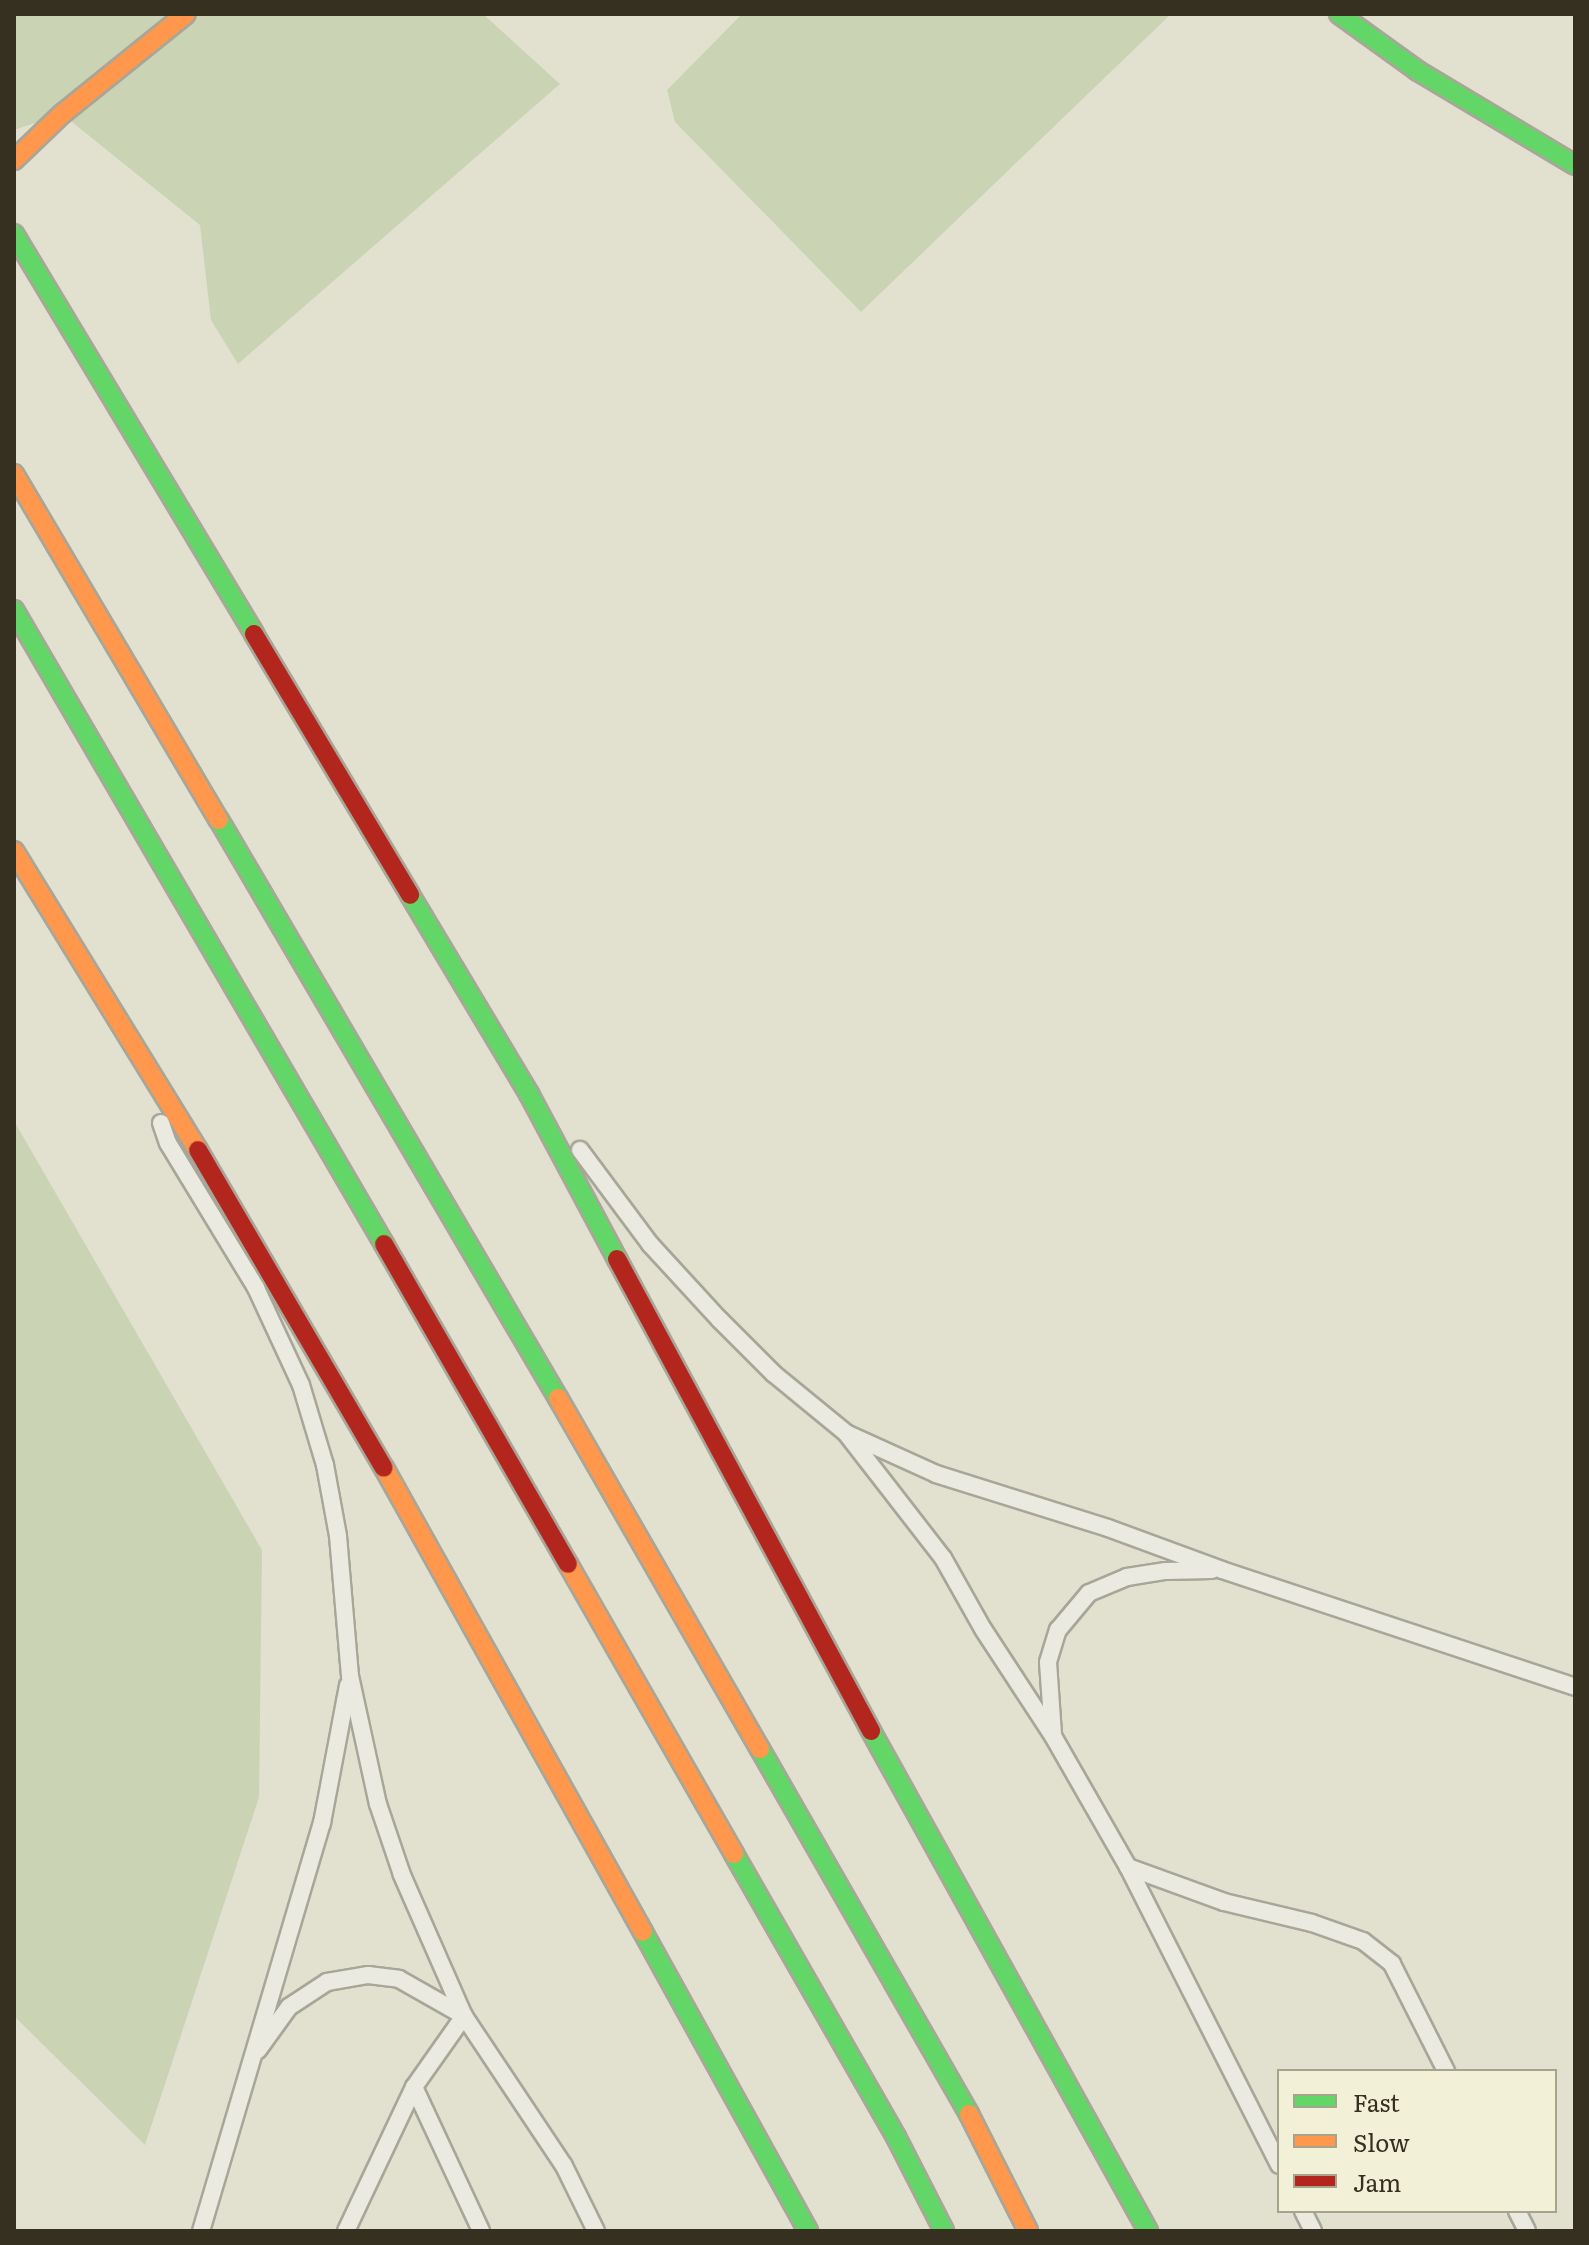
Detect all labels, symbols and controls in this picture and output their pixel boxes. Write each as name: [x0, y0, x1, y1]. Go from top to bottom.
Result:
legend: [1277, 2069, 1557, 2213]
text: Fast: [1353, 2084, 1400, 2119]
text: Slow: [1353, 2124, 1410, 2159]
text: Jam: [1353, 2164, 1401, 2199]

